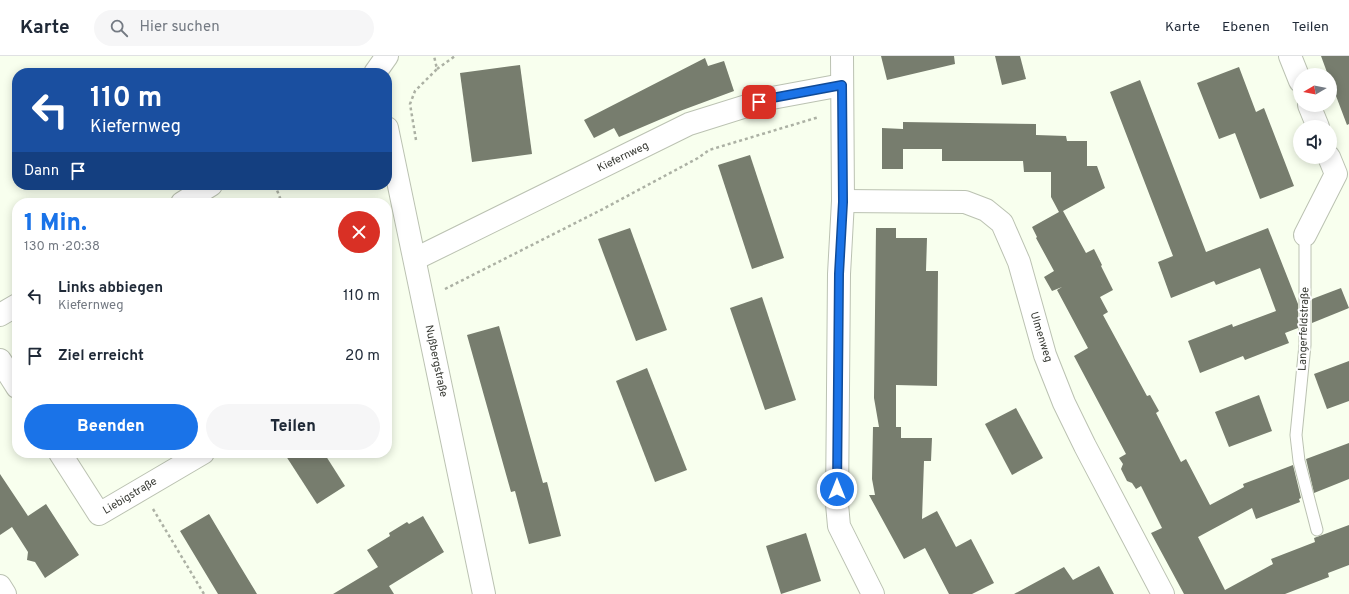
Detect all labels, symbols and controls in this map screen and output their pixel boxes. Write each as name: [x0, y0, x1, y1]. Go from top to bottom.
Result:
search box: [94, 10, 374, 46]
text: Karte: [20, 16, 70, 40]
icon: search: [108, 17, 130, 39]
text: Hier suchen: [140, 18, 220, 37]
text: Karte: [1165, 19, 1200, 36]
text: Ebenen: [1222, 19, 1270, 36]
text: Teilen: [1292, 19, 1329, 36]
north arrow: [1293, 68, 1337, 112]
map controls: [1293, 68, 1337, 164]
text: 110 m: [90, 81, 162, 117]
icon: left: [24, 84, 76, 136]
pin: [742, 85, 776, 119]
icon: arrive: [748, 91, 770, 113]
text: Kiefernweg: [90, 116, 181, 139]
button: sound: [1293, 120, 1337, 164]
street label: Kiefernweg: [595, 139, 651, 175]
icon: arrive: [67, 160, 89, 182]
text: Dann: [24, 162, 59, 181]
text: 1 Min.: [24, 209, 87, 239]
button: close: [338, 211, 380, 253]
text: 130 m · 20:38: [24, 239, 100, 255]
text: Links abbiegen: [58, 279, 163, 298]
icon: left: [24, 285, 46, 307]
text: 110 m: [343, 287, 380, 306]
street label: Langerfeldstraße: [1296, 287, 1312, 371]
text: Kiefernweg: [58, 298, 124, 314]
street label: Ulmenweg: [1027, 310, 1055, 364]
street label: Nußbergstraße: [422, 324, 450, 398]
icon: arrive: [24, 345, 46, 367]
text: Ziel erreicht: [58, 347, 144, 366]
text: 20 m: [345, 347, 380, 366]
button: Beenden: [24, 404, 198, 450]
button: Teilen: [206, 404, 380, 450]
position arrow: [816, 468, 858, 510]
street label: Liebigstraße: [100, 474, 160, 518]

